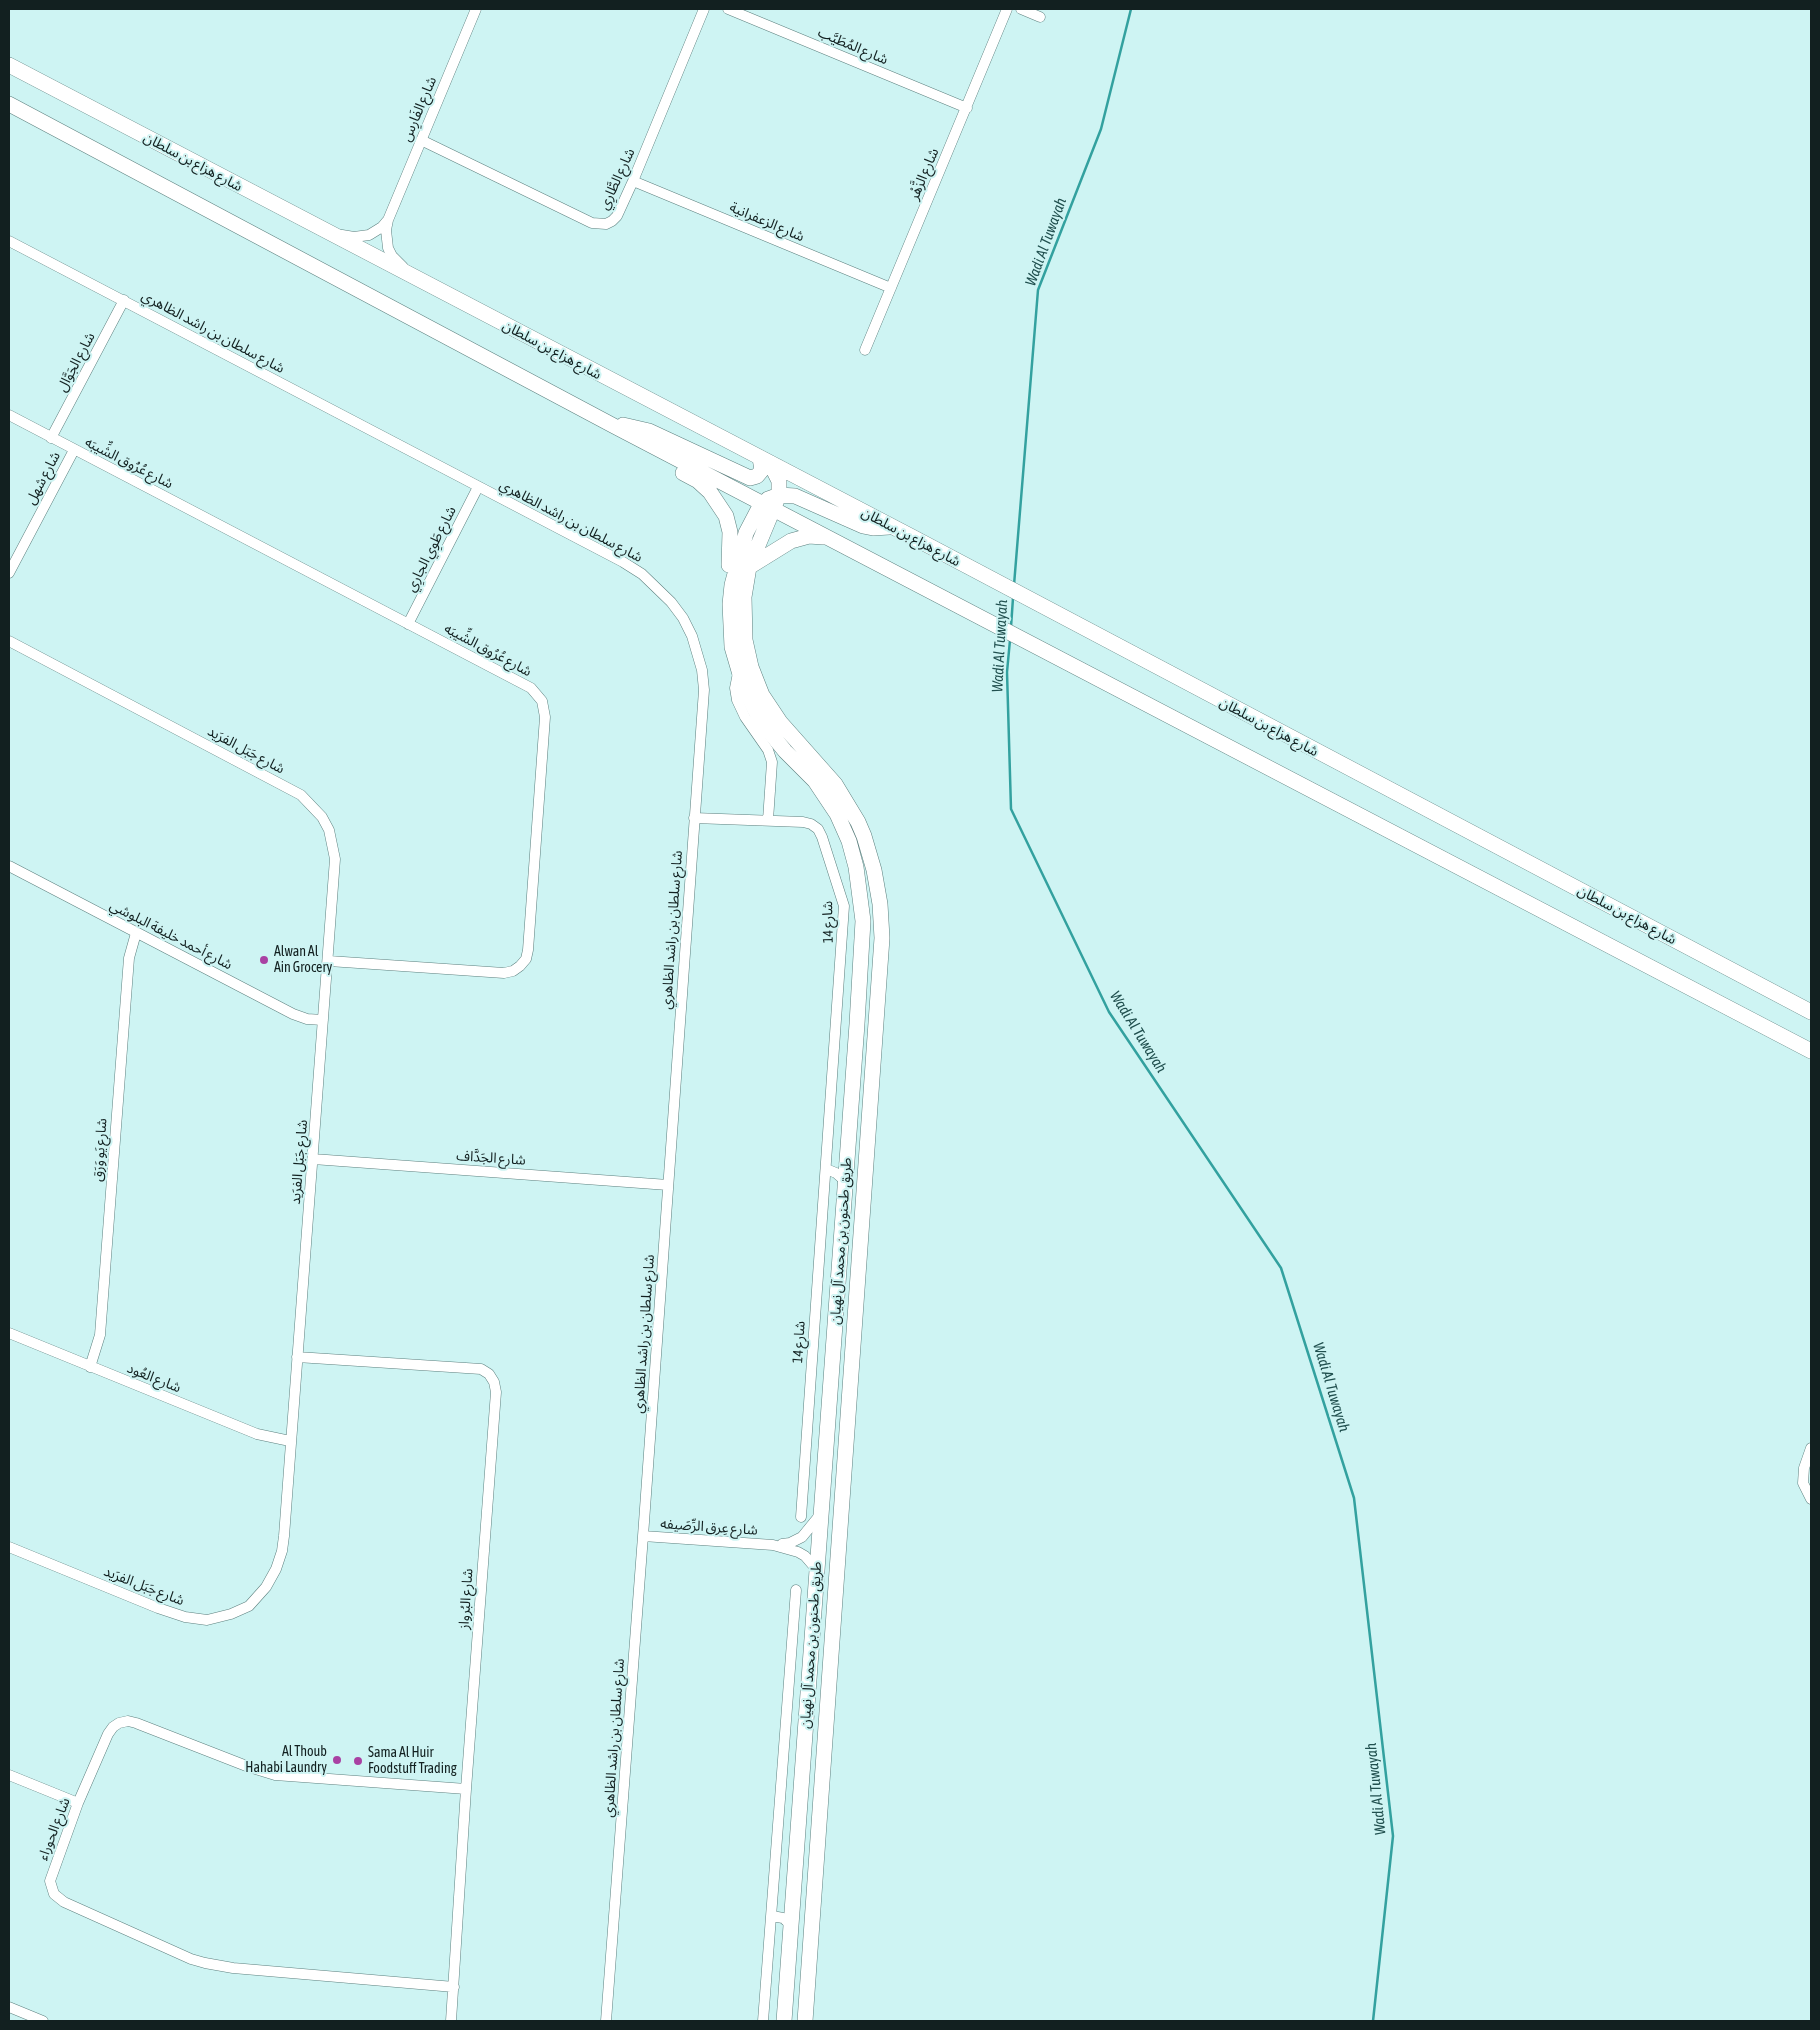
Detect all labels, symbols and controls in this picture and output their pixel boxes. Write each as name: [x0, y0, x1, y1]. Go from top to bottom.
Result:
street label: شارع المُطَيَّب: [815, 24, 891, 68]
street label: شارع الفَارِس: [398, 74, 440, 144]
street label: شارع هزاع بن سلطان: [141, 129, 245, 195]
street label: شارع الطَّارِي: [595, 146, 639, 212]
street label: شارع الزَّهْر: [906, 146, 942, 202]
water label: Wadi Al Tuwayah: [1022, 195, 1070, 289]
street label: شارع الزعفرانية: [727, 199, 807, 245]
street label: شارع سلطان بن راشد الظاهري: [139, 287, 287, 377]
street label: شارع هزاع بن سلطان: [500, 317, 604, 383]
street label: شارع الجَوَّال: [53, 329, 99, 395]
street label: شارع عُرُوق الشِّيبَه: [82, 434, 176, 492]
street label: شارع شهل: [22, 449, 64, 507]
street label: شارع سلطان بن راشد الظاهري: [497, 476, 645, 566]
street label: شارع طَوِي الجارِي: [402, 503, 460, 595]
street label: شارع هزاع بن سلطان: [859, 504, 963, 570]
water label: Wadi Al Tuwayah: [989, 599, 1011, 693]
street label: شارع عُرُوق الشِّيبَه: [441, 620, 535, 680]
street label: شارع هزاع بن سلطان: [1217, 694, 1321, 760]
street label: شارع جَبَل الفرَيد: [205, 723, 287, 777]
street label: شارع سلطان بن راشد الظاهري: [658, 850, 686, 1010]
street label: شارع هزاع بن سلطان: [1575, 882, 1679, 948]
street label: شارع أحمد خليفة البلوشي: [107, 897, 235, 973]
street label: شارع 14: [819, 901, 837, 943]
place label: Alwan Al Ain Grocery: [274, 944, 332, 976]
marker: Alwan Al Ain Grocery: [258, 954, 270, 966]
water label: Wadi Al Tuwayah: [1106, 988, 1170, 1076]
street label: شارع يَو وَرَق: [89, 1118, 111, 1182]
street label: شارع جَبَل الفرَيد: [287, 1119, 311, 1205]
street label: شارع الجَدَّاف: [456, 1147, 526, 1169]
street label: طريق طحنون بن محمد آل نهيان: [827, 1157, 855, 1325]
street label: شارع سلطان بن راشد الظاهري: [630, 1254, 658, 1414]
street label: شارع 14: [789, 1320, 809, 1364]
water label: Wadi Al Tuwayah: [1309, 1340, 1353, 1434]
street label: شارع العُود: [125, 1360, 183, 1396]
street label: شارع عِرق الرِّصَيفه: [660, 1515, 758, 1539]
street label: طريق طحنون بن محمد آل نهيان: [797, 1561, 825, 1729]
street label: شارع جَبَل الفرَيد: [101, 1563, 187, 1609]
street label: شارع البُرواز: [455, 1568, 477, 1630]
street label: شارع سلطان بن راشد الظاهري: [600, 1658, 628, 1818]
water label: Wadi Al Tuwayah: [1362, 1742, 1390, 1836]
place label: Al Thoub Hahabi Laundry: [245, 1744, 327, 1776]
place label: Sama Al Huir Foodstuff Trading: [368, 1745, 457, 1778]
marker: Al Thoub Hahabi Laundry: [331, 1754, 343, 1766]
marker: Sama Al Huir Foodstuff Trading: [352, 1755, 364, 1767]
street label: شارع الحوراء: [34, 1795, 74, 1863]

